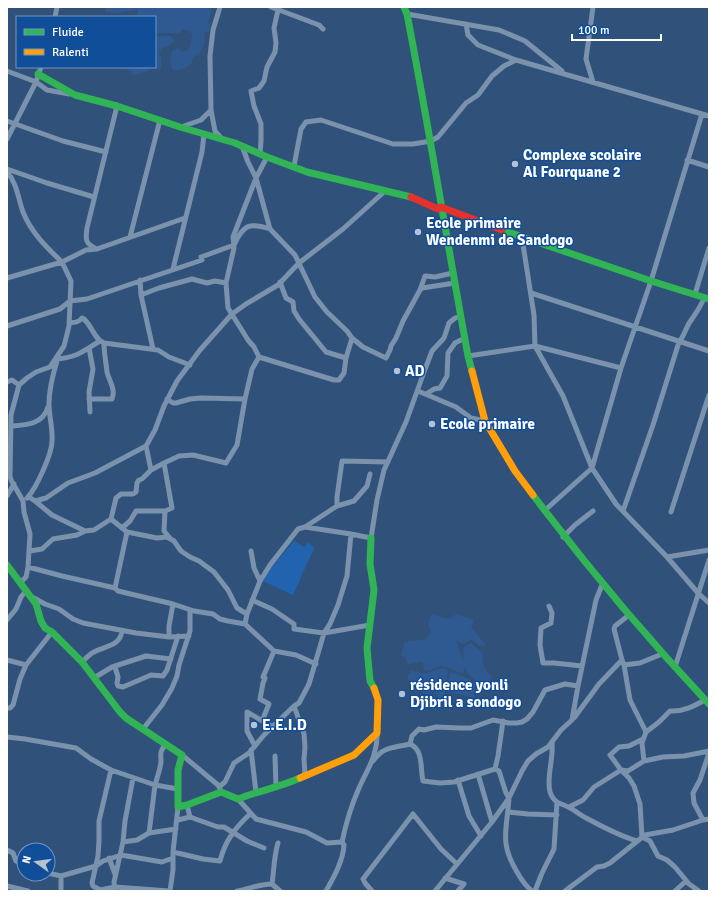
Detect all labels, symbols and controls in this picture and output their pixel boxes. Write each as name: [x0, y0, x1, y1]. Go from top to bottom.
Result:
legend: [16, 16, 156, 68]
scale bar: [572, 16, 661, 42]
text: 100 m: [578, 23, 610, 38]
text: Fluide: [52, 25, 84, 40]
text: Ralenti: [52, 45, 89, 60]
place label: Complexe scolaire Al Fourquane 2: [523, 146, 642, 181]
marker: Complexe scolaire Al Fourquane 2: [510, 159, 520, 169]
place label: Ecole primaire Wendenmi de Sandogo: [426, 214, 573, 249]
marker: Ecole primaire Wendenmi de Sandogo: [413, 227, 423, 237]
place label: AD: [405, 362, 425, 380]
marker: AD: [392, 366, 402, 376]
place label: Ecole primaire: [440, 415, 535, 433]
marker: Ecole primaire: [427, 419, 437, 429]
place label: résidence yonli Djibril a sondogo: [410, 676, 521, 711]
marker: résidence yonli Djibril a sondogo: [397, 689, 407, 699]
place label: E.E.I.D: [262, 716, 307, 734]
marker: E.E.I.D: [249, 720, 259, 730]
north arrow: [16, 842, 56, 882]
text: N: [20, 854, 34, 865]

